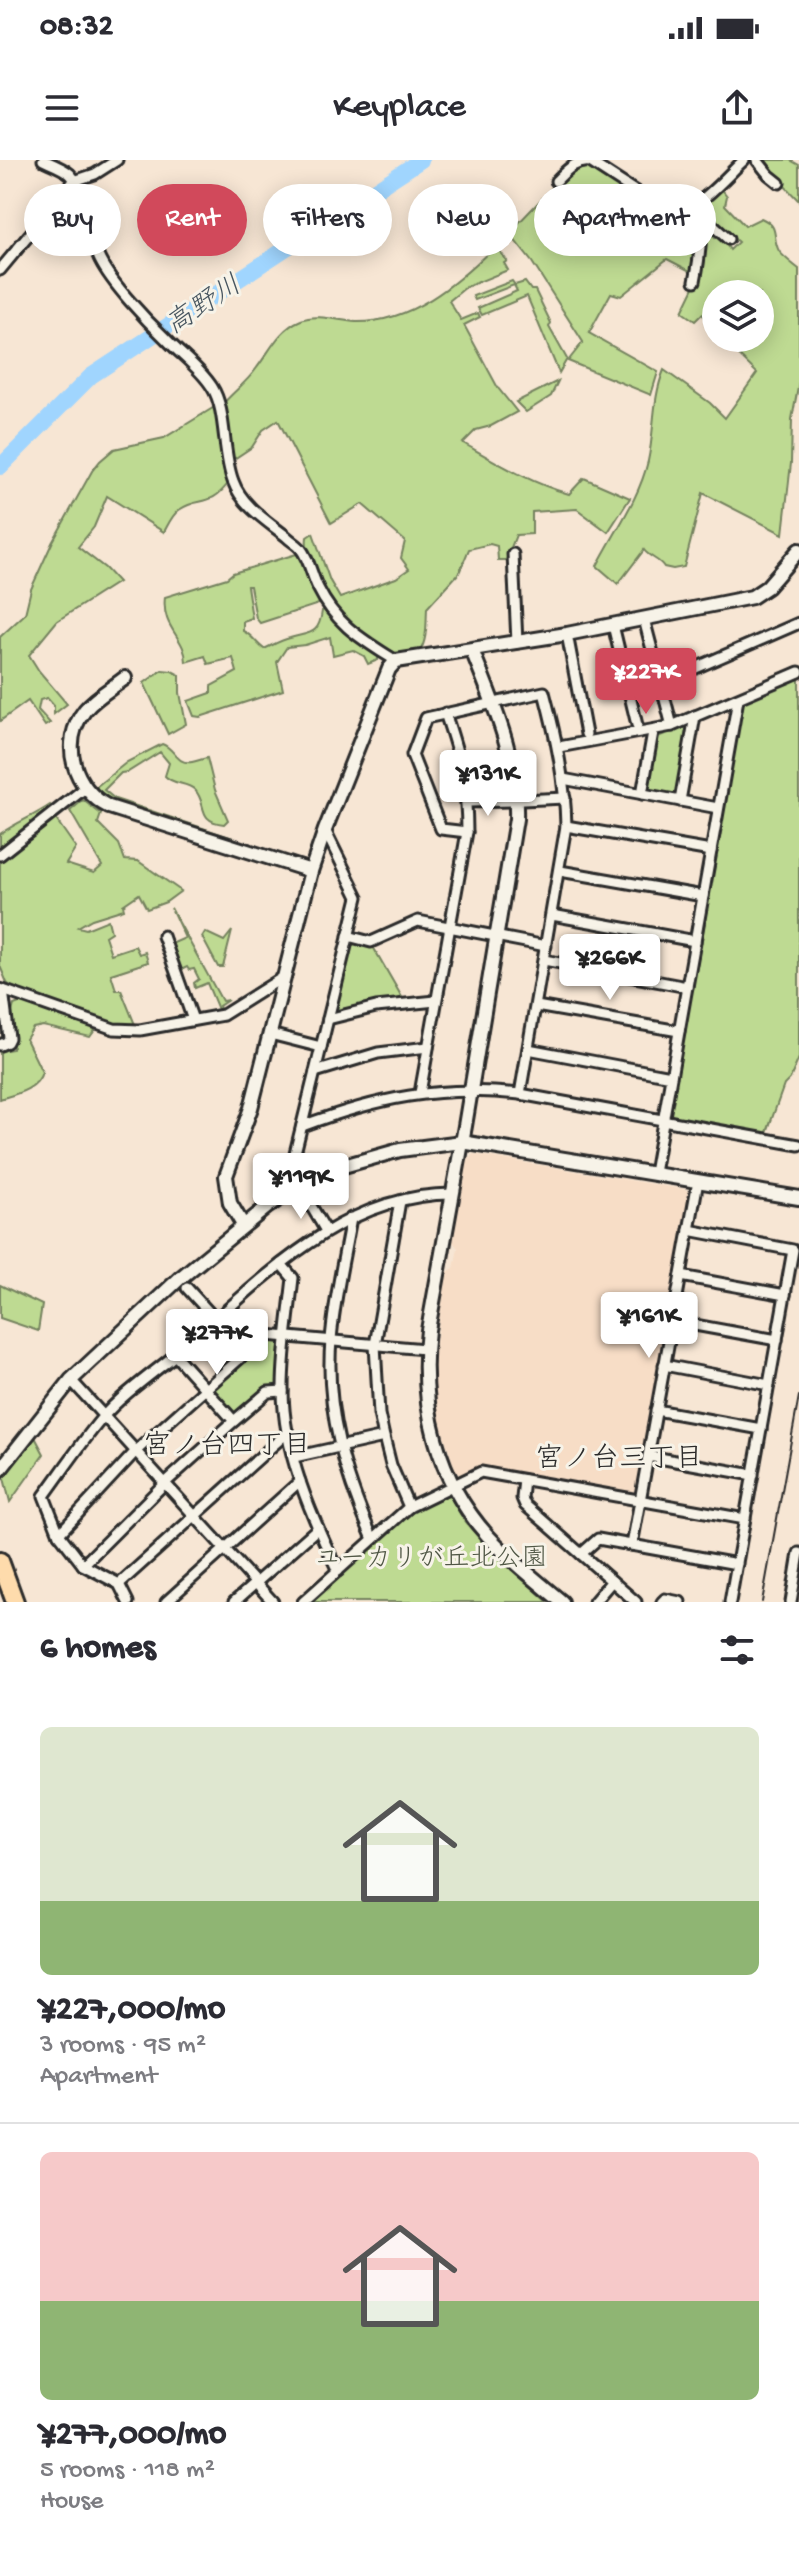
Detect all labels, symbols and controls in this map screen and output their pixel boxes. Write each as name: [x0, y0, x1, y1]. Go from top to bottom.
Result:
text: 08:32: [40, 11, 113, 46]
icon: menu: [40, 86, 84, 130]
icon: share: [715, 86, 759, 130]
text: Keyplace: [333, 87, 466, 130]
chip: Buy: [24, 184, 121, 256]
chip: Rent: [137, 184, 247, 256]
chip: Filters: [263, 184, 392, 256]
chip: New: [408, 184, 518, 256]
chip: Apartment: [534, 184, 716, 256]
water label: 高野川: [160, 269, 249, 343]
map controls: [702, 280, 774, 352]
button: layers: [702, 280, 774, 352]
pin: ¥227K: [590, 648, 702, 716]
text: ¥227K: [613, 658, 679, 689]
pin: ¥131K: [432, 750, 544, 818]
text: ¥131K: [458, 760, 518, 791]
pin: ¥266K: [554, 934, 666, 1002]
text: ¥266K: [577, 944, 643, 975]
pin: ¥119K: [245, 1153, 357, 1221]
text: ¥119K: [271, 1163, 331, 1194]
pin: ¥161K: [593, 1292, 705, 1360]
text: ¥161K: [619, 1302, 679, 1333]
pin: ¥277K: [161, 1309, 273, 1377]
text: ¥277K: [184, 1319, 250, 1350]
district label: 宮ノ台四丁目: [143, 1430, 311, 1464]
district label: 宮ノ台三丁目: [535, 1443, 703, 1477]
park label: ユーカリが丘北公園: [315, 1545, 547, 1576]
icon: filters: [715, 1628, 759, 1672]
text: 6 homes: [40, 1630, 155, 1670]
icon: home: [328, 1779, 472, 1923]
text: ¥227,000/mo: [40, 1991, 225, 2031]
text: 3 rooms · 95 m²: [40, 2031, 206, 2062]
text: Apartment: [40, 2062, 157, 2093]
icon: home: [328, 2204, 472, 2348]
text: ¥277,000/mo: [40, 2416, 226, 2456]
text: 5 rooms · 118 m²: [40, 2456, 215, 2487]
text: House: [40, 2487, 104, 2518]

